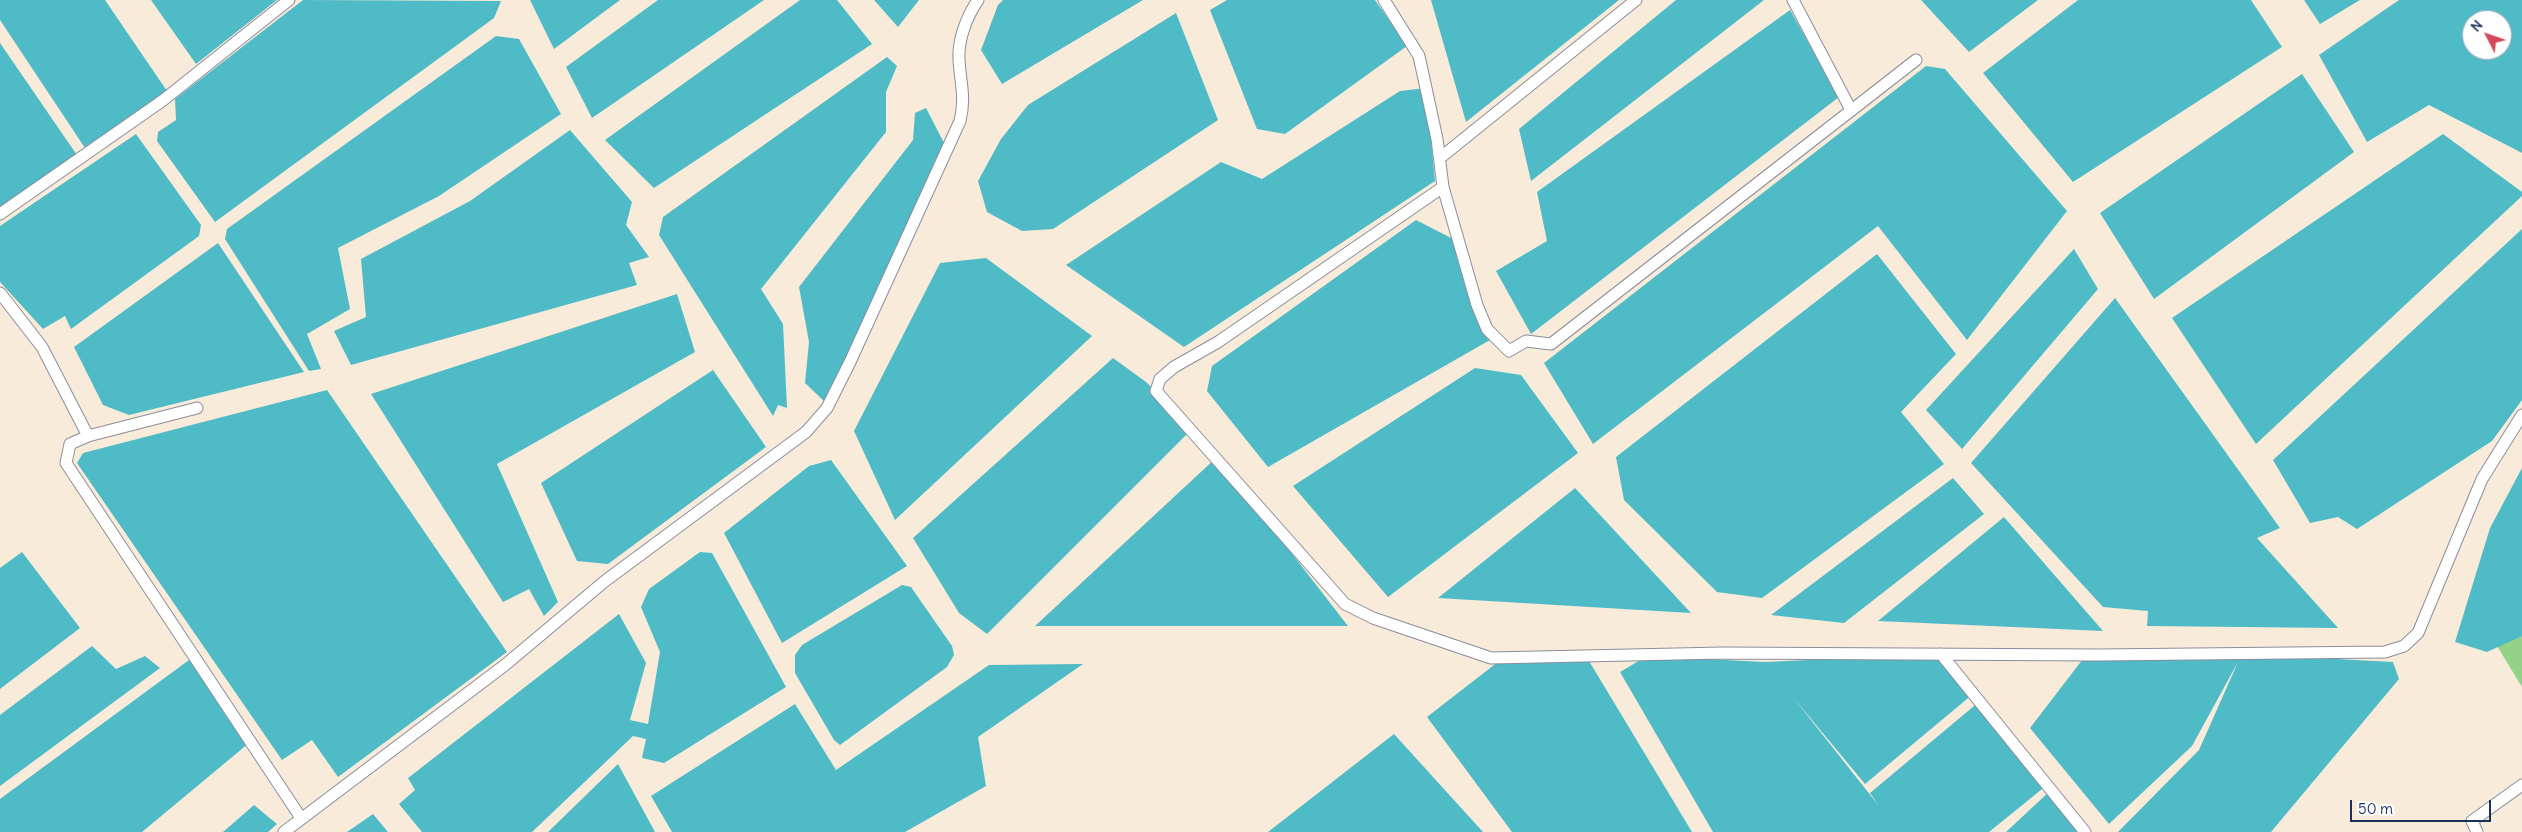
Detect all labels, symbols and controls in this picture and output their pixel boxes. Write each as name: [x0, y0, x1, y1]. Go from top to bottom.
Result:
north arrow: [2462, 10, 2512, 60]
text: N: [2466, 16, 2486, 35]
scale bar: [2352, 790, 2493, 822]
text: 50 m: [2358, 799, 2393, 818]

